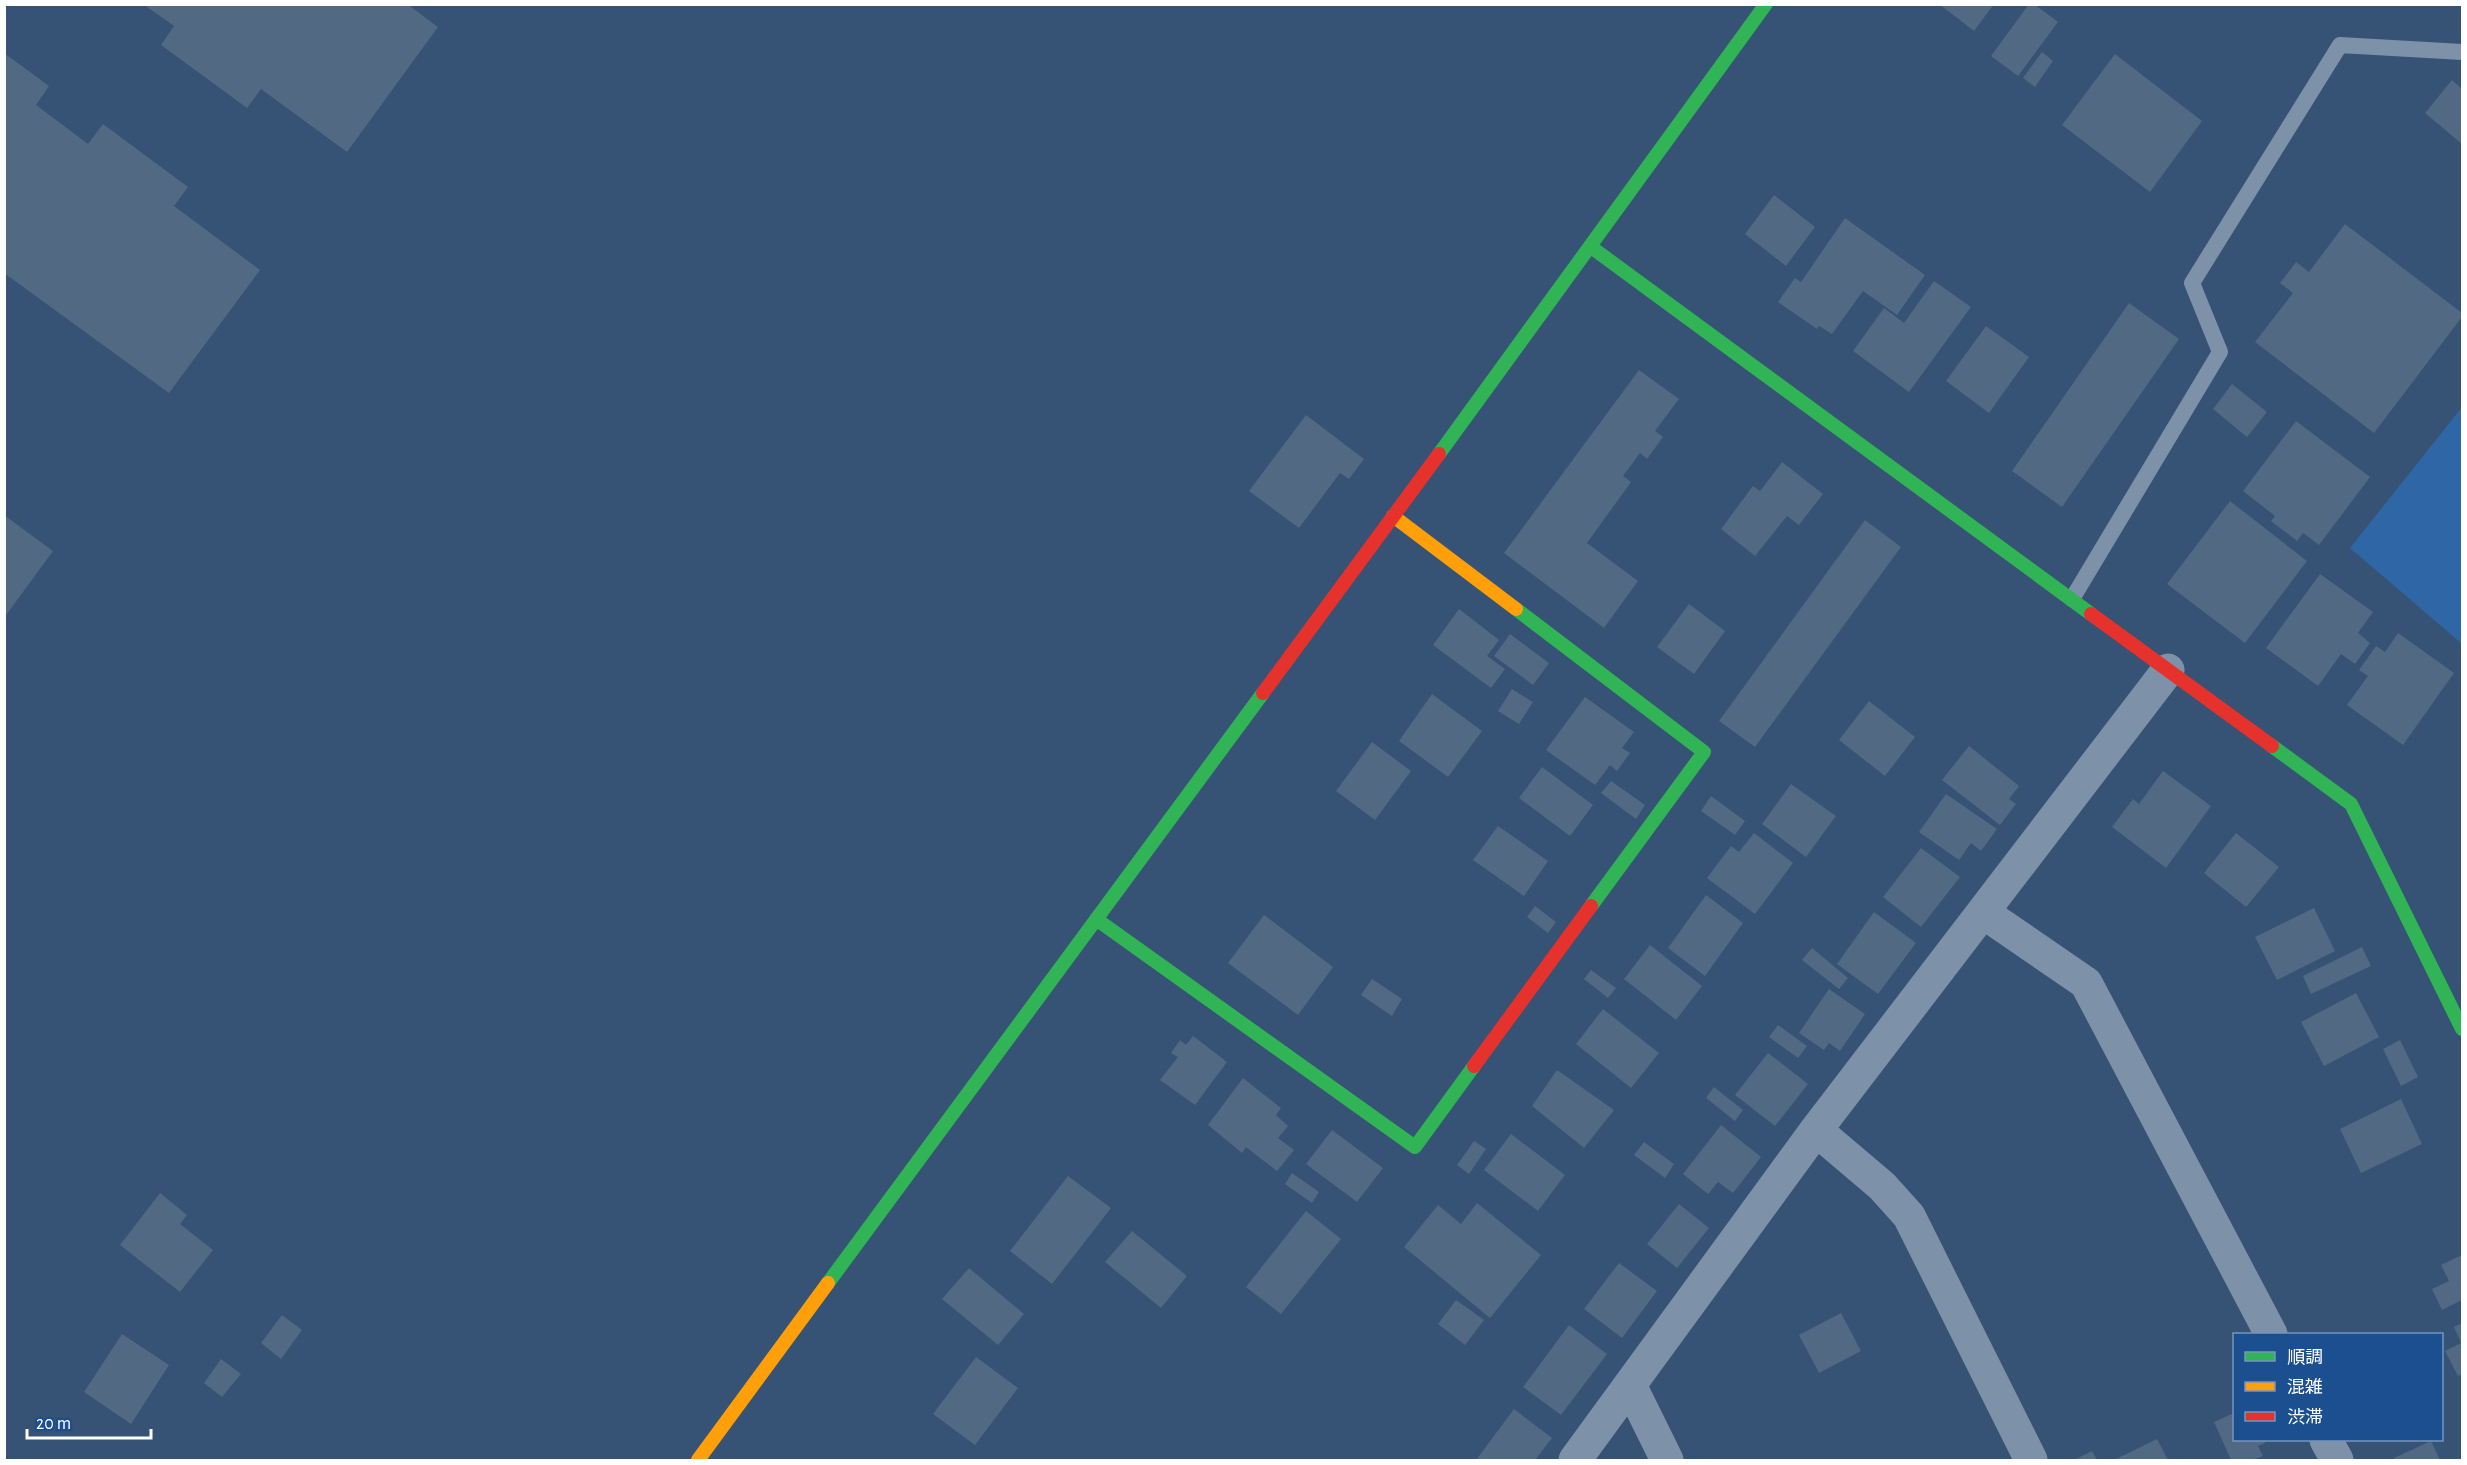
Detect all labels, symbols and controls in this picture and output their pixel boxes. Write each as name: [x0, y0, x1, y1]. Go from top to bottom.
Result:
legend: [2233, 1333, 2443, 1441]
text: 順調: [2287, 1349, 2323, 1367]
text: 混雑: [2287, 1377, 2323, 1397]
scale bar: [27, 1402, 152, 1440]
text: 渋滞: [2287, 1408, 2323, 1427]
text: 20 m: [36, 1415, 71, 1433]

